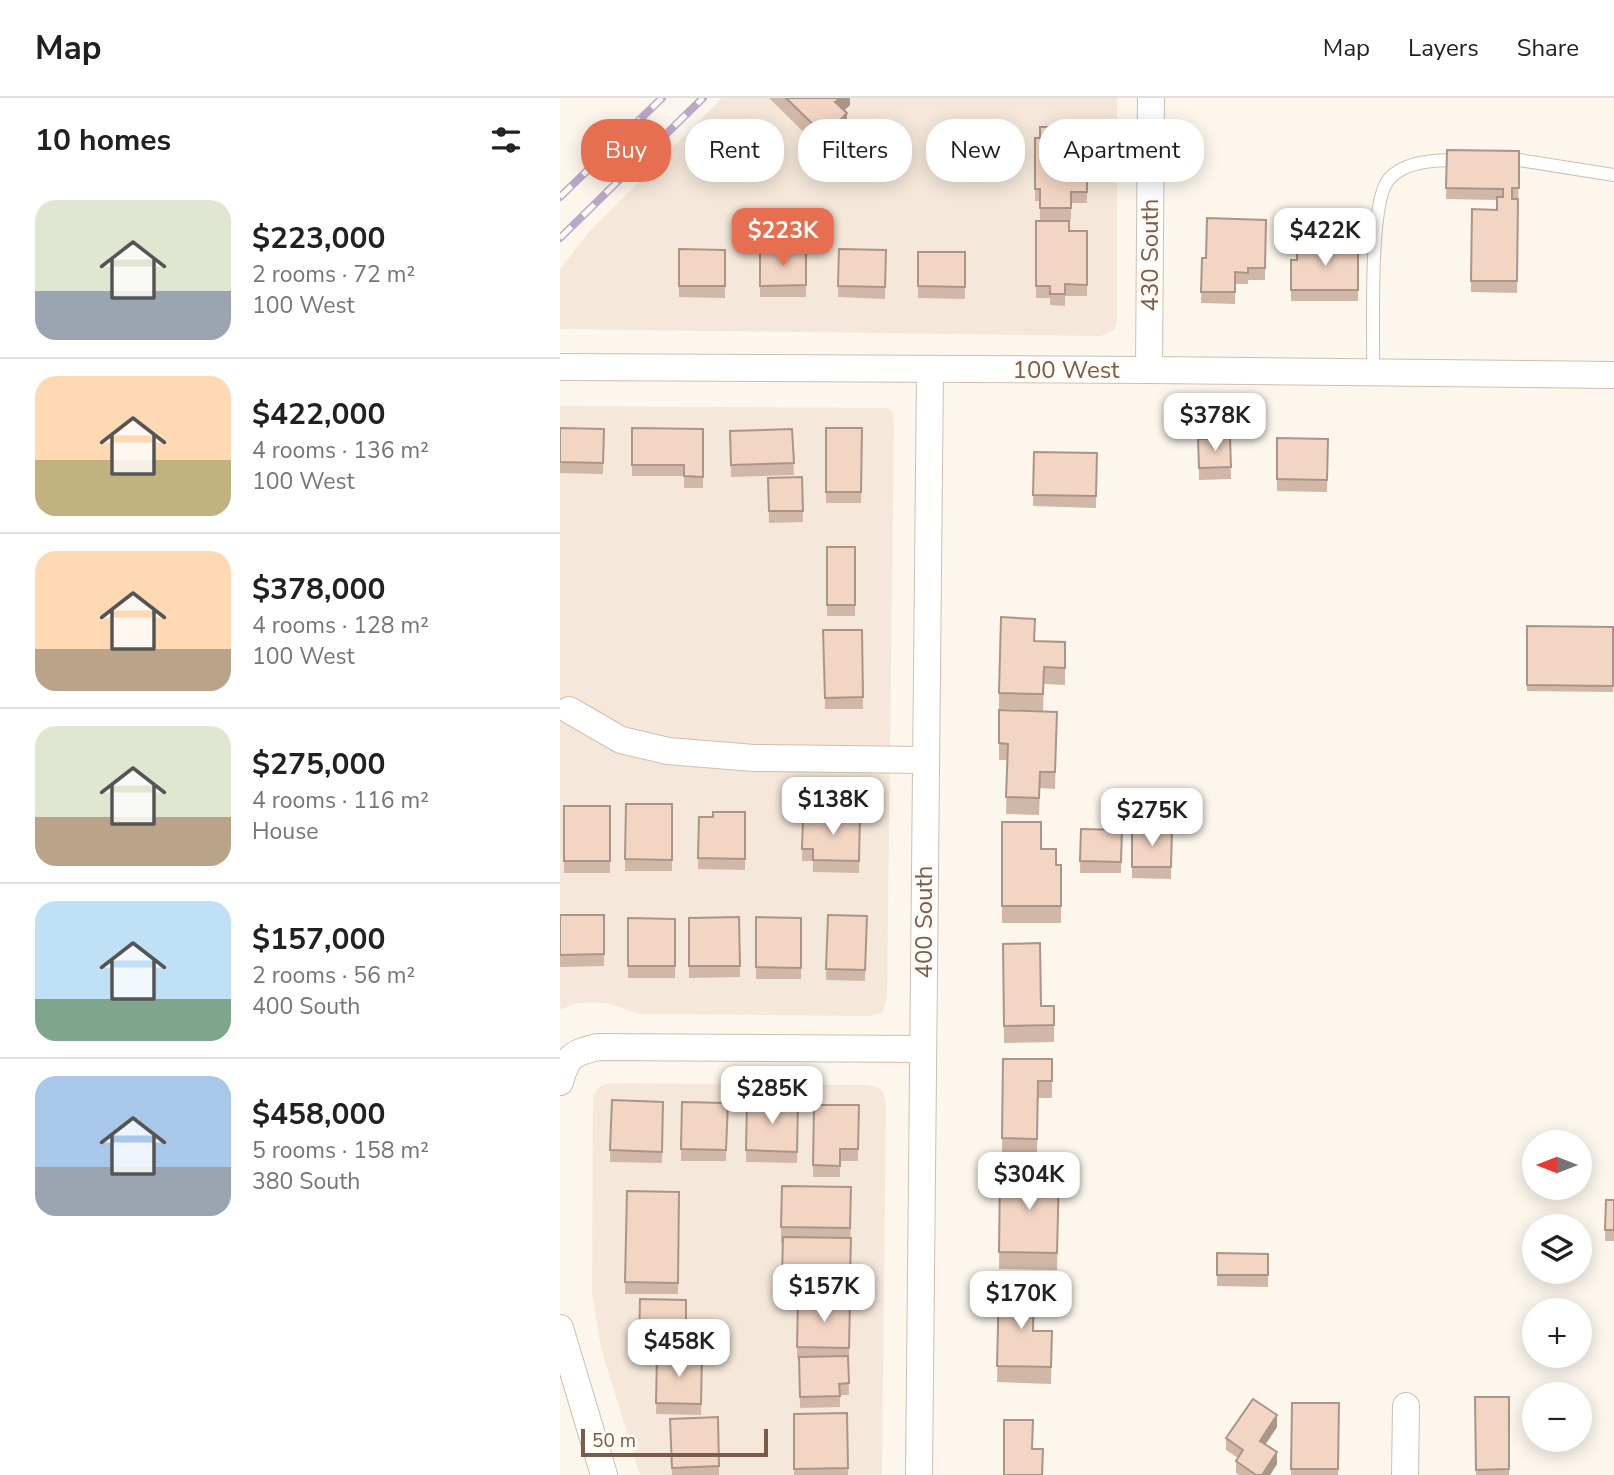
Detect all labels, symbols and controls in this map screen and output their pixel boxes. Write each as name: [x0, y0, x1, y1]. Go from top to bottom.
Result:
text: Map: [35, 26, 102, 71]
text: Map: [1323, 32, 1370, 64]
text: Layers: [1408, 32, 1479, 64]
text: Share: [1517, 32, 1579, 64]
chip: Buy: [581, 119, 671, 182]
chip: Rent: [685, 119, 784, 182]
chip: Filters: [798, 119, 912, 182]
chip: New: [926, 119, 1025, 182]
chip: Apartment: [1039, 119, 1204, 182]
text: 10 homes: [35, 120, 171, 161]
icon: filters: [487, 121, 525, 159]
street label: 430 South: [1134, 199, 1166, 311]
pin: $223K: [734, 208, 832, 268]
pin: $422K: [1276, 208, 1374, 268]
text: $223K: [748, 215, 818, 246]
text: $422K: [1290, 215, 1360, 246]
text: $223,000: [252, 218, 385, 259]
icon: home: [91, 228, 175, 312]
text: 2 rooms · 72 m²: [252, 259, 415, 290]
text: 100 West: [252, 290, 355, 321]
street label: 100 West: [1013, 354, 1120, 386]
text: $422,000: [252, 394, 385, 435]
pin: $378K: [1166, 394, 1264, 453]
text: $378K: [1180, 400, 1250, 431]
icon: home: [91, 404, 175, 488]
text: 4 rooms · 136 m²: [252, 435, 429, 466]
text: 100 West: [252, 466, 355, 497]
text: $378,000: [252, 569, 385, 610]
icon: home: [91, 579, 175, 663]
text: 4 rooms · 128 m²: [252, 610, 429, 641]
text: 100 West: [252, 641, 355, 672]
text: $275,000: [252, 744, 385, 785]
icon: home: [91, 754, 175, 838]
pin: $138K: [784, 778, 882, 837]
text: $138K: [798, 784, 868, 815]
text: 4 rooms · 116 m²: [252, 785, 429, 816]
pin: $275K: [1103, 788, 1201, 848]
text: $275K: [1117, 795, 1187, 826]
text: House: [252, 816, 319, 847]
street label: 400 South: [908, 866, 940, 978]
text: $157,000: [252, 919, 385, 960]
icon: home: [91, 929, 175, 1013]
text: 2 rooms · 56 m²: [252, 960, 415, 991]
text: 400 South: [252, 991, 360, 1022]
pin: $285K: [723, 1066, 821, 1126]
text: $285K: [737, 1073, 807, 1104]
text: $458,000: [252, 1094, 385, 1135]
icon: home: [91, 1104, 175, 1188]
north arrow: [1522, 1130, 1592, 1200]
map controls: [1522, 1130, 1592, 1452]
text: 5 rooms · 158 m²: [252, 1135, 429, 1166]
pin: $304K: [980, 1152, 1078, 1212]
text: $304K: [994, 1159, 1064, 1190]
text: 380 South: [252, 1166, 360, 1197]
button: layers: [1522, 1214, 1592, 1284]
pin: $157K: [775, 1264, 873, 1324]
text: $157K: [789, 1271, 859, 1302]
pin: $170K: [972, 1272, 1070, 1331]
text: $170K: [986, 1278, 1056, 1309]
button: +: [1522, 1298, 1592, 1368]
pin: $458K: [630, 1320, 728, 1379]
text: $458K: [644, 1326, 714, 1357]
button: −: [1522, 1382, 1592, 1452]
scale bar: [581, 1426, 768, 1458]
text: 50 m: [592, 1428, 636, 1454]

